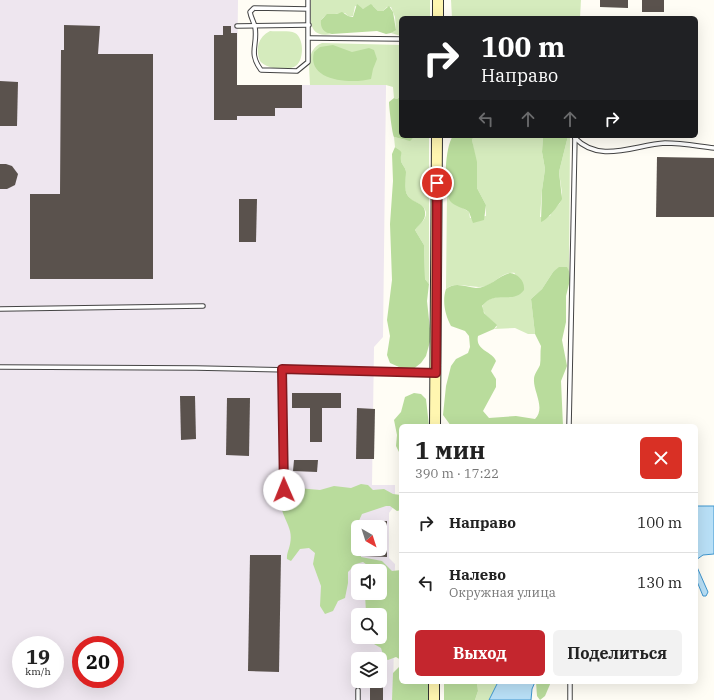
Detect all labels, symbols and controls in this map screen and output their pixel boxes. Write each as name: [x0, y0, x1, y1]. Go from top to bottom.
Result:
text: 100 m: [481, 28, 565, 65]
icon: right: [415, 32, 467, 84]
text: Направо: [481, 64, 558, 87]
icon: left: [475, 108, 497, 130]
icon: ahead: [517, 108, 539, 130]
icon: ahead: [559, 108, 581, 130]
icon: right: [601, 108, 623, 130]
pin: [420, 166, 454, 200]
icon: arrive: [426, 172, 448, 194]
text: 1 мин: [415, 434, 485, 466]
button: close: [640, 437, 682, 479]
text: 390 m · 17:22: [415, 465, 499, 482]
position arrow: [263, 469, 305, 511]
icon: right: [415, 512, 437, 534]
text: Направо: [449, 513, 516, 532]
text: 100 m: [637, 513, 682, 532]
north arrow: [351, 520, 387, 556]
map controls: [351, 520, 387, 688]
button: sound: [351, 564, 387, 600]
text: Налево: [449, 565, 506, 584]
icon: left: [415, 572, 437, 594]
text: 130 m: [637, 573, 682, 592]
text: Окружная улица: [449, 584, 556, 601]
button: search: [351, 608, 387, 644]
button: Выход: [415, 630, 545, 676]
button: Поделиться: [553, 630, 682, 676]
speed limit sign: 20: [72, 636, 124, 688]
text: 19: [26, 643, 50, 670]
button: layers: [351, 652, 387, 688]
text: km/h: [25, 665, 51, 678]

